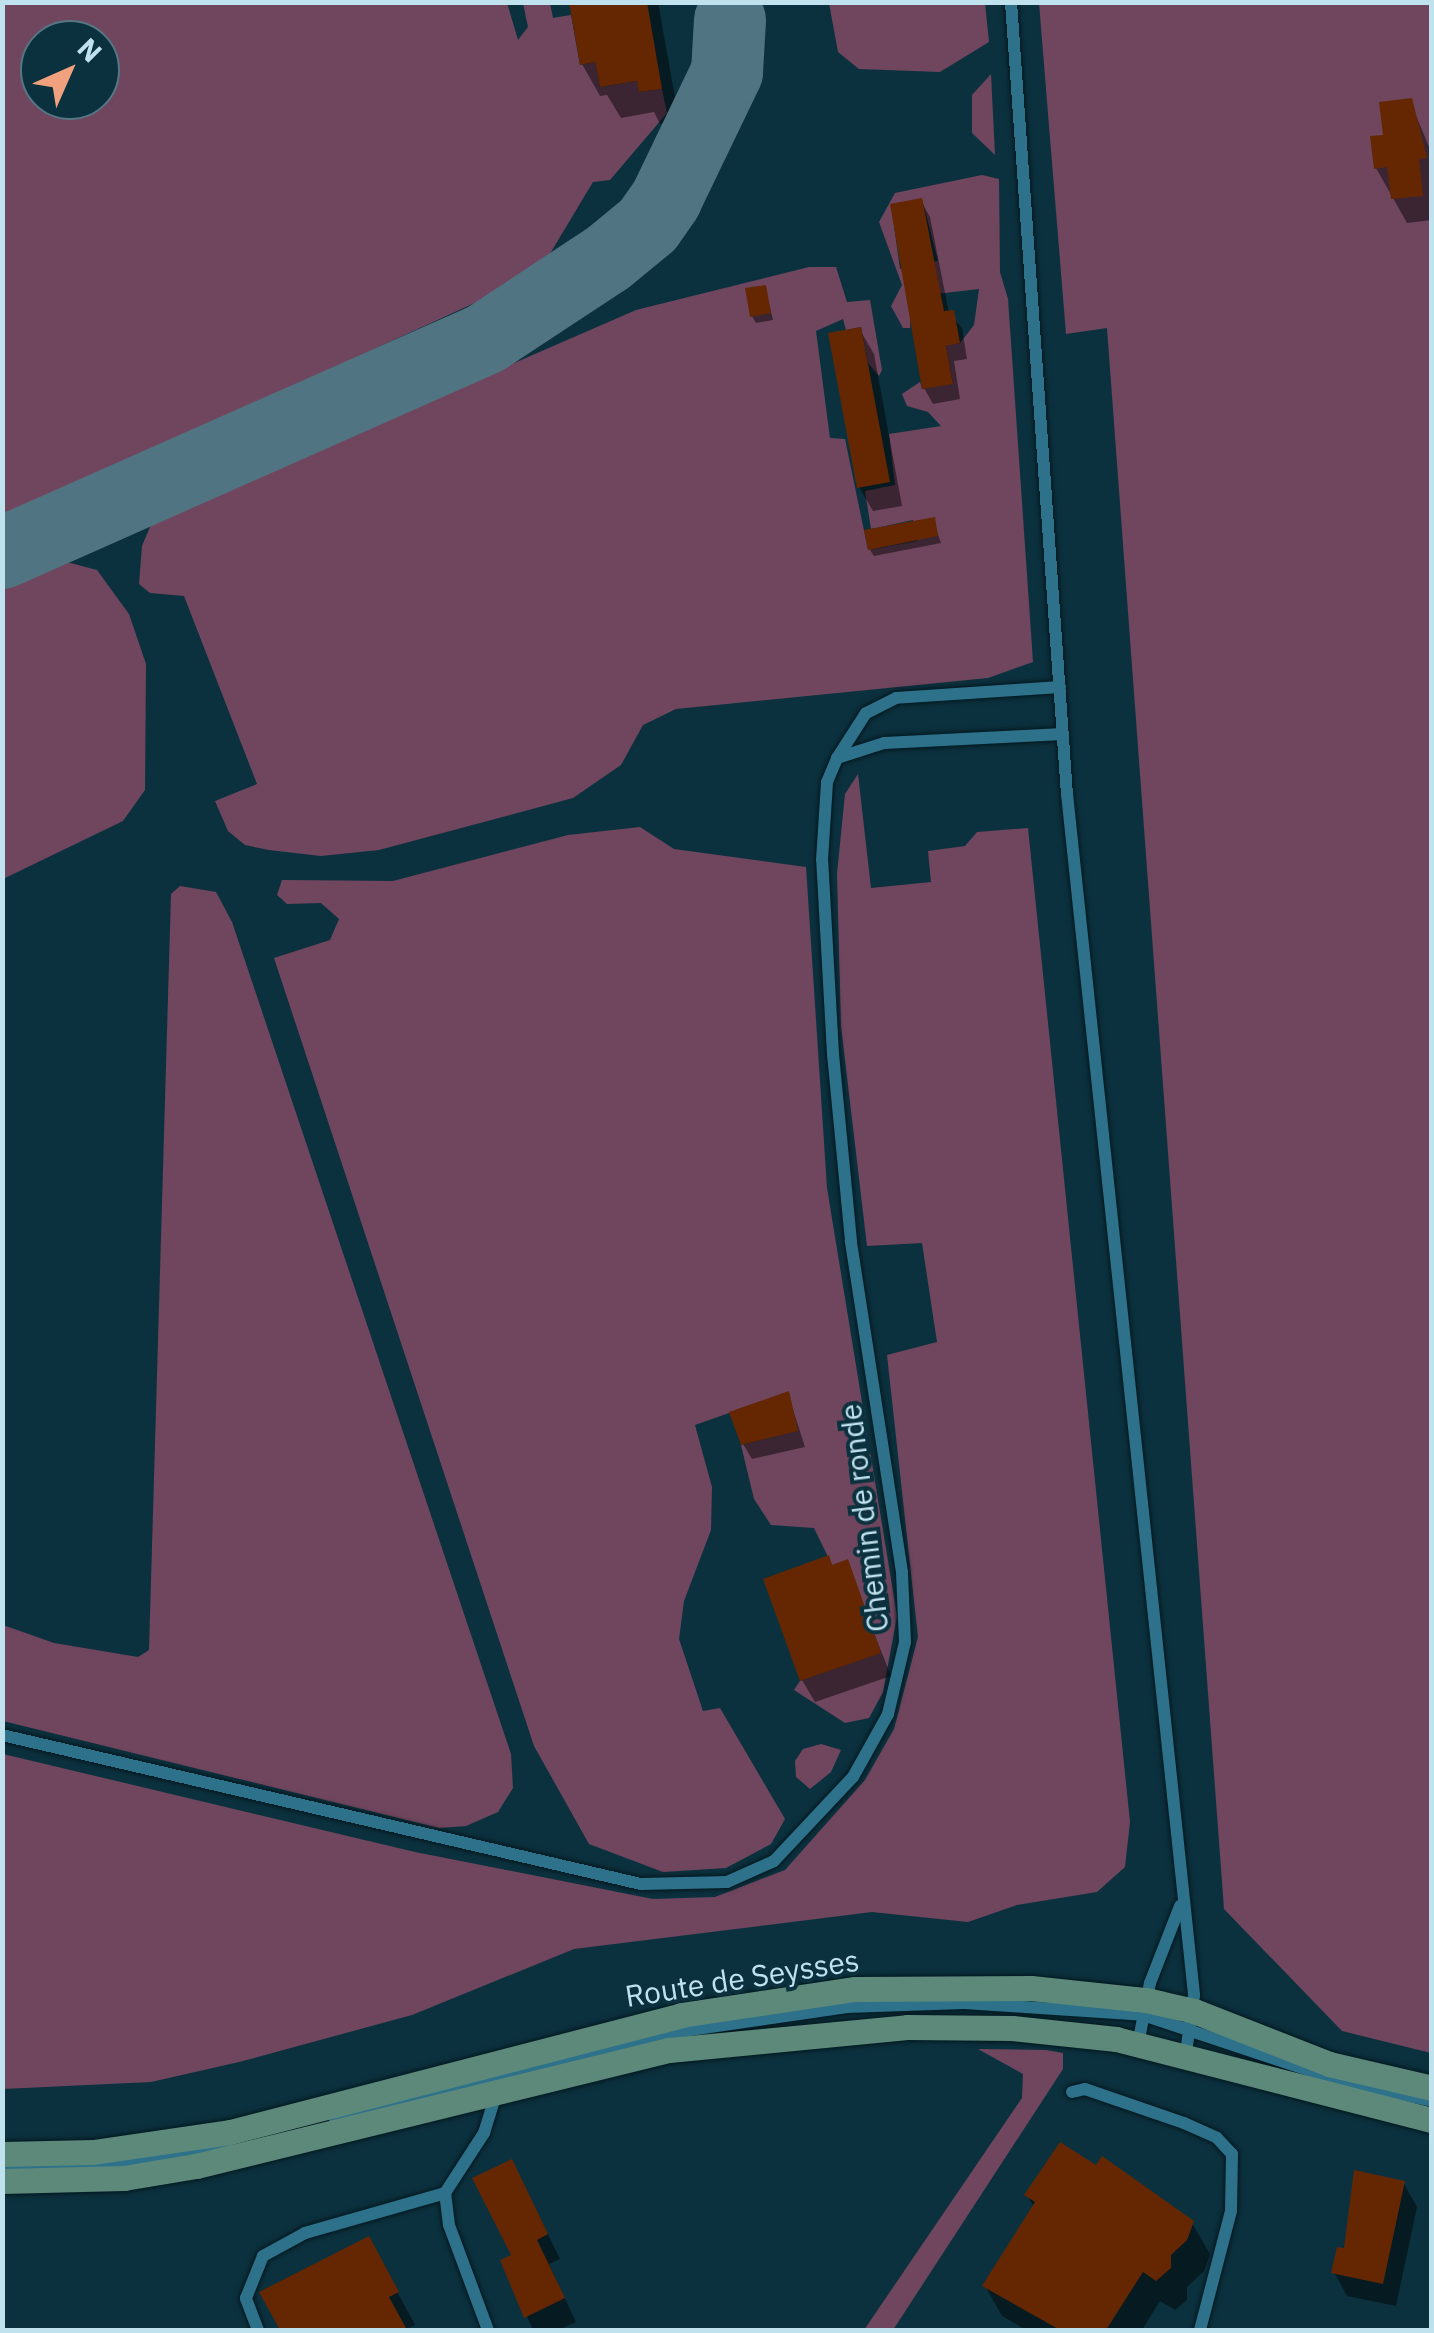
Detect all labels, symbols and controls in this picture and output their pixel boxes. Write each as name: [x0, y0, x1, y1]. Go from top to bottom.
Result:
north arrow: [20, 20, 120, 120]
text: N: [70, 30, 110, 70]
street label: Chemin de ronde: [832, 1402, 896, 1634]
street label: Route de Seysses: [623, 1942, 861, 2014]

